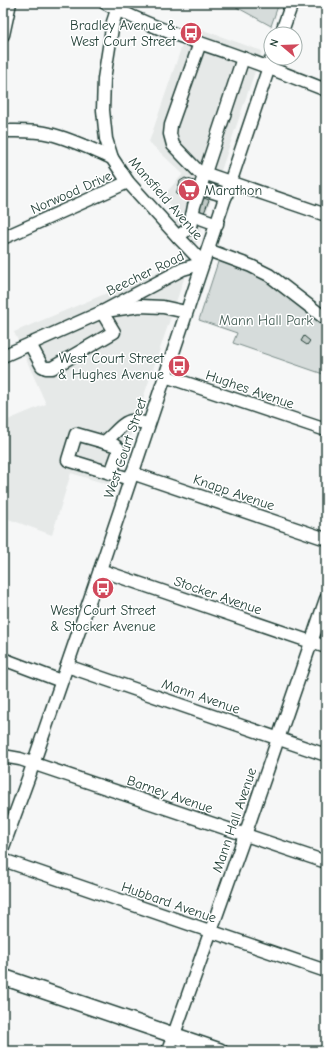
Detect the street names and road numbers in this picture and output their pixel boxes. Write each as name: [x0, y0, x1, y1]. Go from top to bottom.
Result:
street label: Mansfield Avenue: [125, 153, 206, 243]
street label: Norwood Drive: [28, 167, 115, 218]
street label: Beecher Road: [104, 247, 187, 300]
street label: Hughes Avenue: [203, 366, 296, 413]
street label: West Court Street: [100, 395, 151, 501]
street label: Knapp Avenue: [191, 471, 277, 514]
street label: Stocker Avenue: [172, 572, 264, 618]
street label: Mann Avenue: [159, 675, 242, 718]
street label: Mann Hall Avenue: [209, 765, 260, 875]
street label: Barney Avenue: [125, 772, 215, 817]
street label: Hubbard Avenue: [119, 878, 219, 927]

